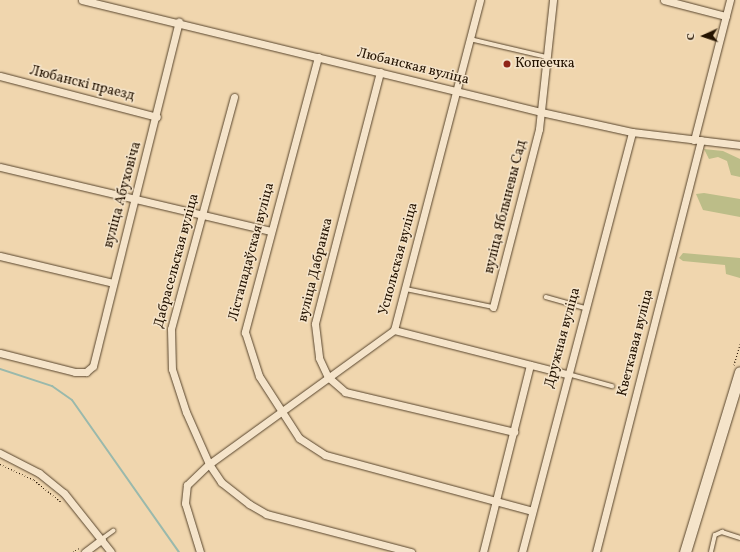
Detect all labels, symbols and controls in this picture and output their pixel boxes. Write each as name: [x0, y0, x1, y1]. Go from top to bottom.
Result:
north arrow: [684, 16, 724, 56]
text: С: [684, 33, 699, 41]
street label: Любанская вуліца: [355, 45, 471, 89]
place label: Копеечка: [515, 56, 575, 72]
marker: Копеечка: [502, 59, 512, 69]
street label: Любанскі праезд: [28, 63, 136, 105]
street label: вуліца Яблыневы Сад: [481, 139, 531, 275]
street label: вуліца Абуховіча: [101, 140, 145, 250]
street label: Лістападаўская вуліца: [225, 181, 279, 323]
street label: Дабрасельская вуліца: [151, 192, 203, 330]
street label: Успольская вуліца: [376, 201, 422, 317]
street label: вуліца Дабранка: [295, 216, 337, 324]
street label: Дружная вуліца: [541, 286, 585, 390]
street label: Кветкавая вуліца: [615, 288, 657, 398]

